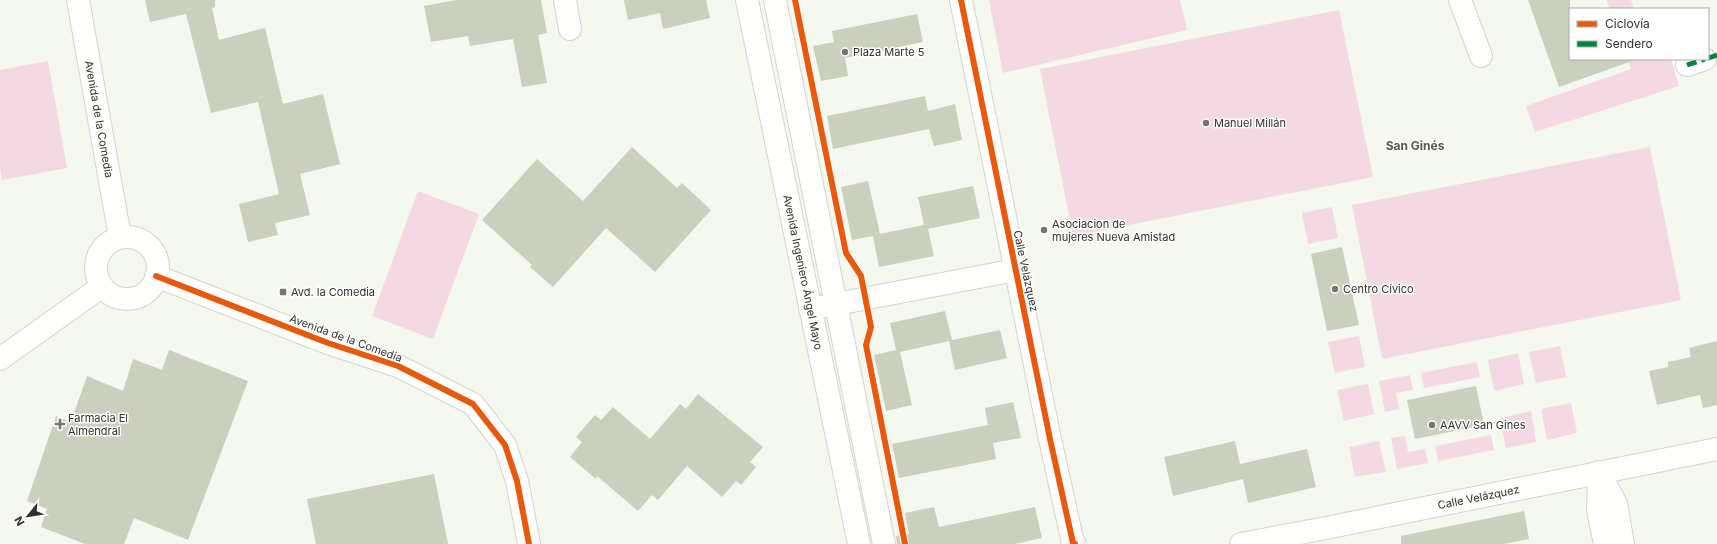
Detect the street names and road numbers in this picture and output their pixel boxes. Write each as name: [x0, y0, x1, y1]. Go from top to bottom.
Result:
street label: Avenida de la Comedia: [82, 59, 116, 179]
street label: Avenida Ingeniero Ángel Mayo: [780, 194, 826, 351]
street label: Calle Velázquez: [1011, 229, 1041, 313]
street label: Avenida de la Comedia: [288, 311, 404, 365]
street label: Calle Velázquez: [1436, 482, 1520, 512]

